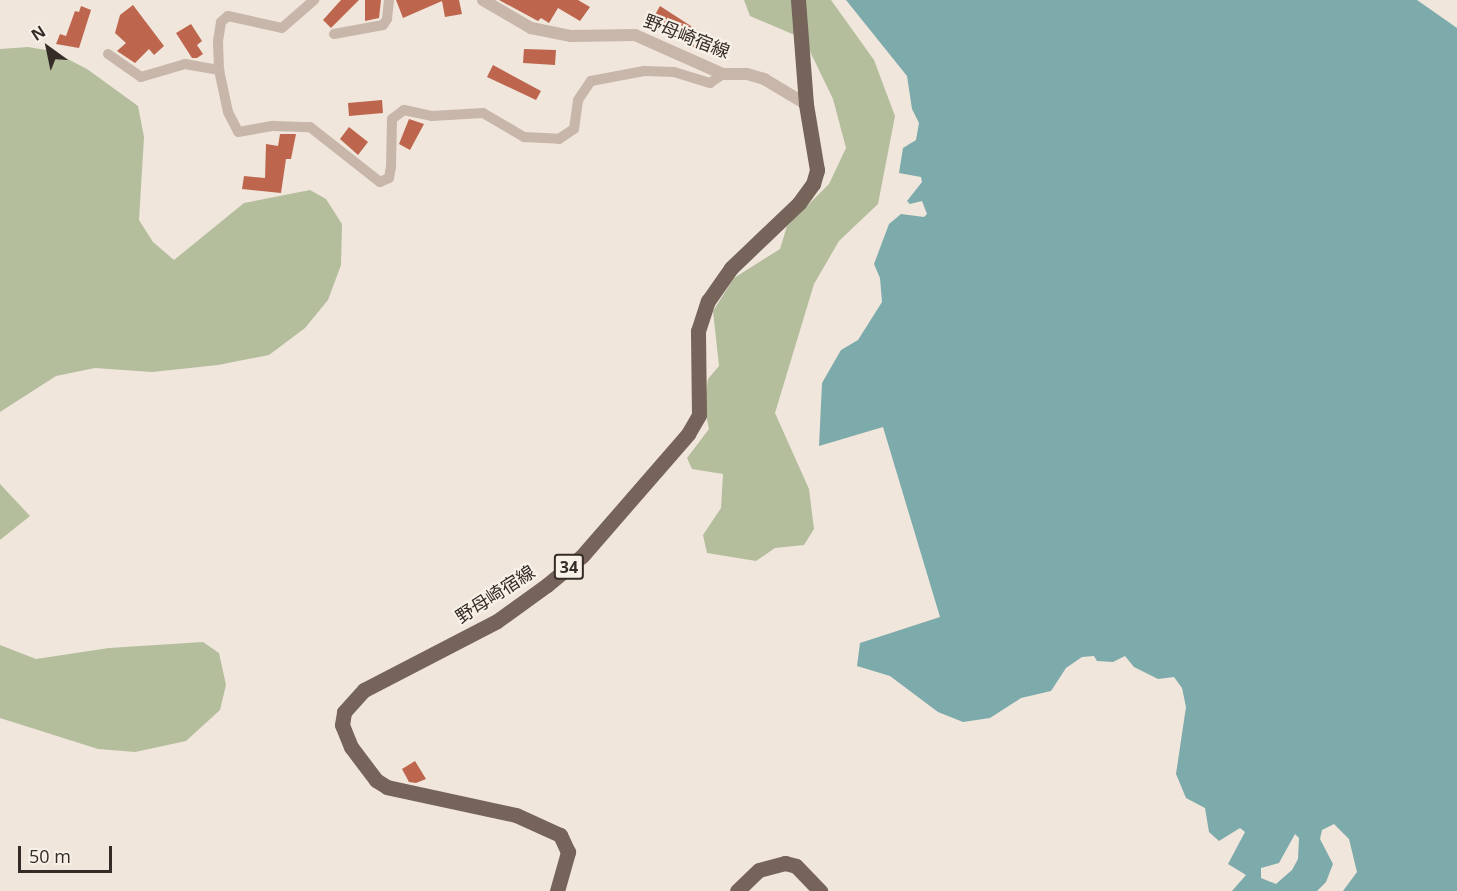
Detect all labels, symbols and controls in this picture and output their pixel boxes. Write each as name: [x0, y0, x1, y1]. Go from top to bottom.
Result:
street label: 野母崎宿線: [641, 10, 733, 62]
north arrow: [18, 18, 78, 78]
text: N: [27, 20, 50, 46]
road number: 34: [552, 554, 586, 580]
street label: 野母崎宿線: [451, 560, 539, 628]
scale bar: [21, 834, 116, 872]
text: 50 m: [29, 844, 71, 868]

